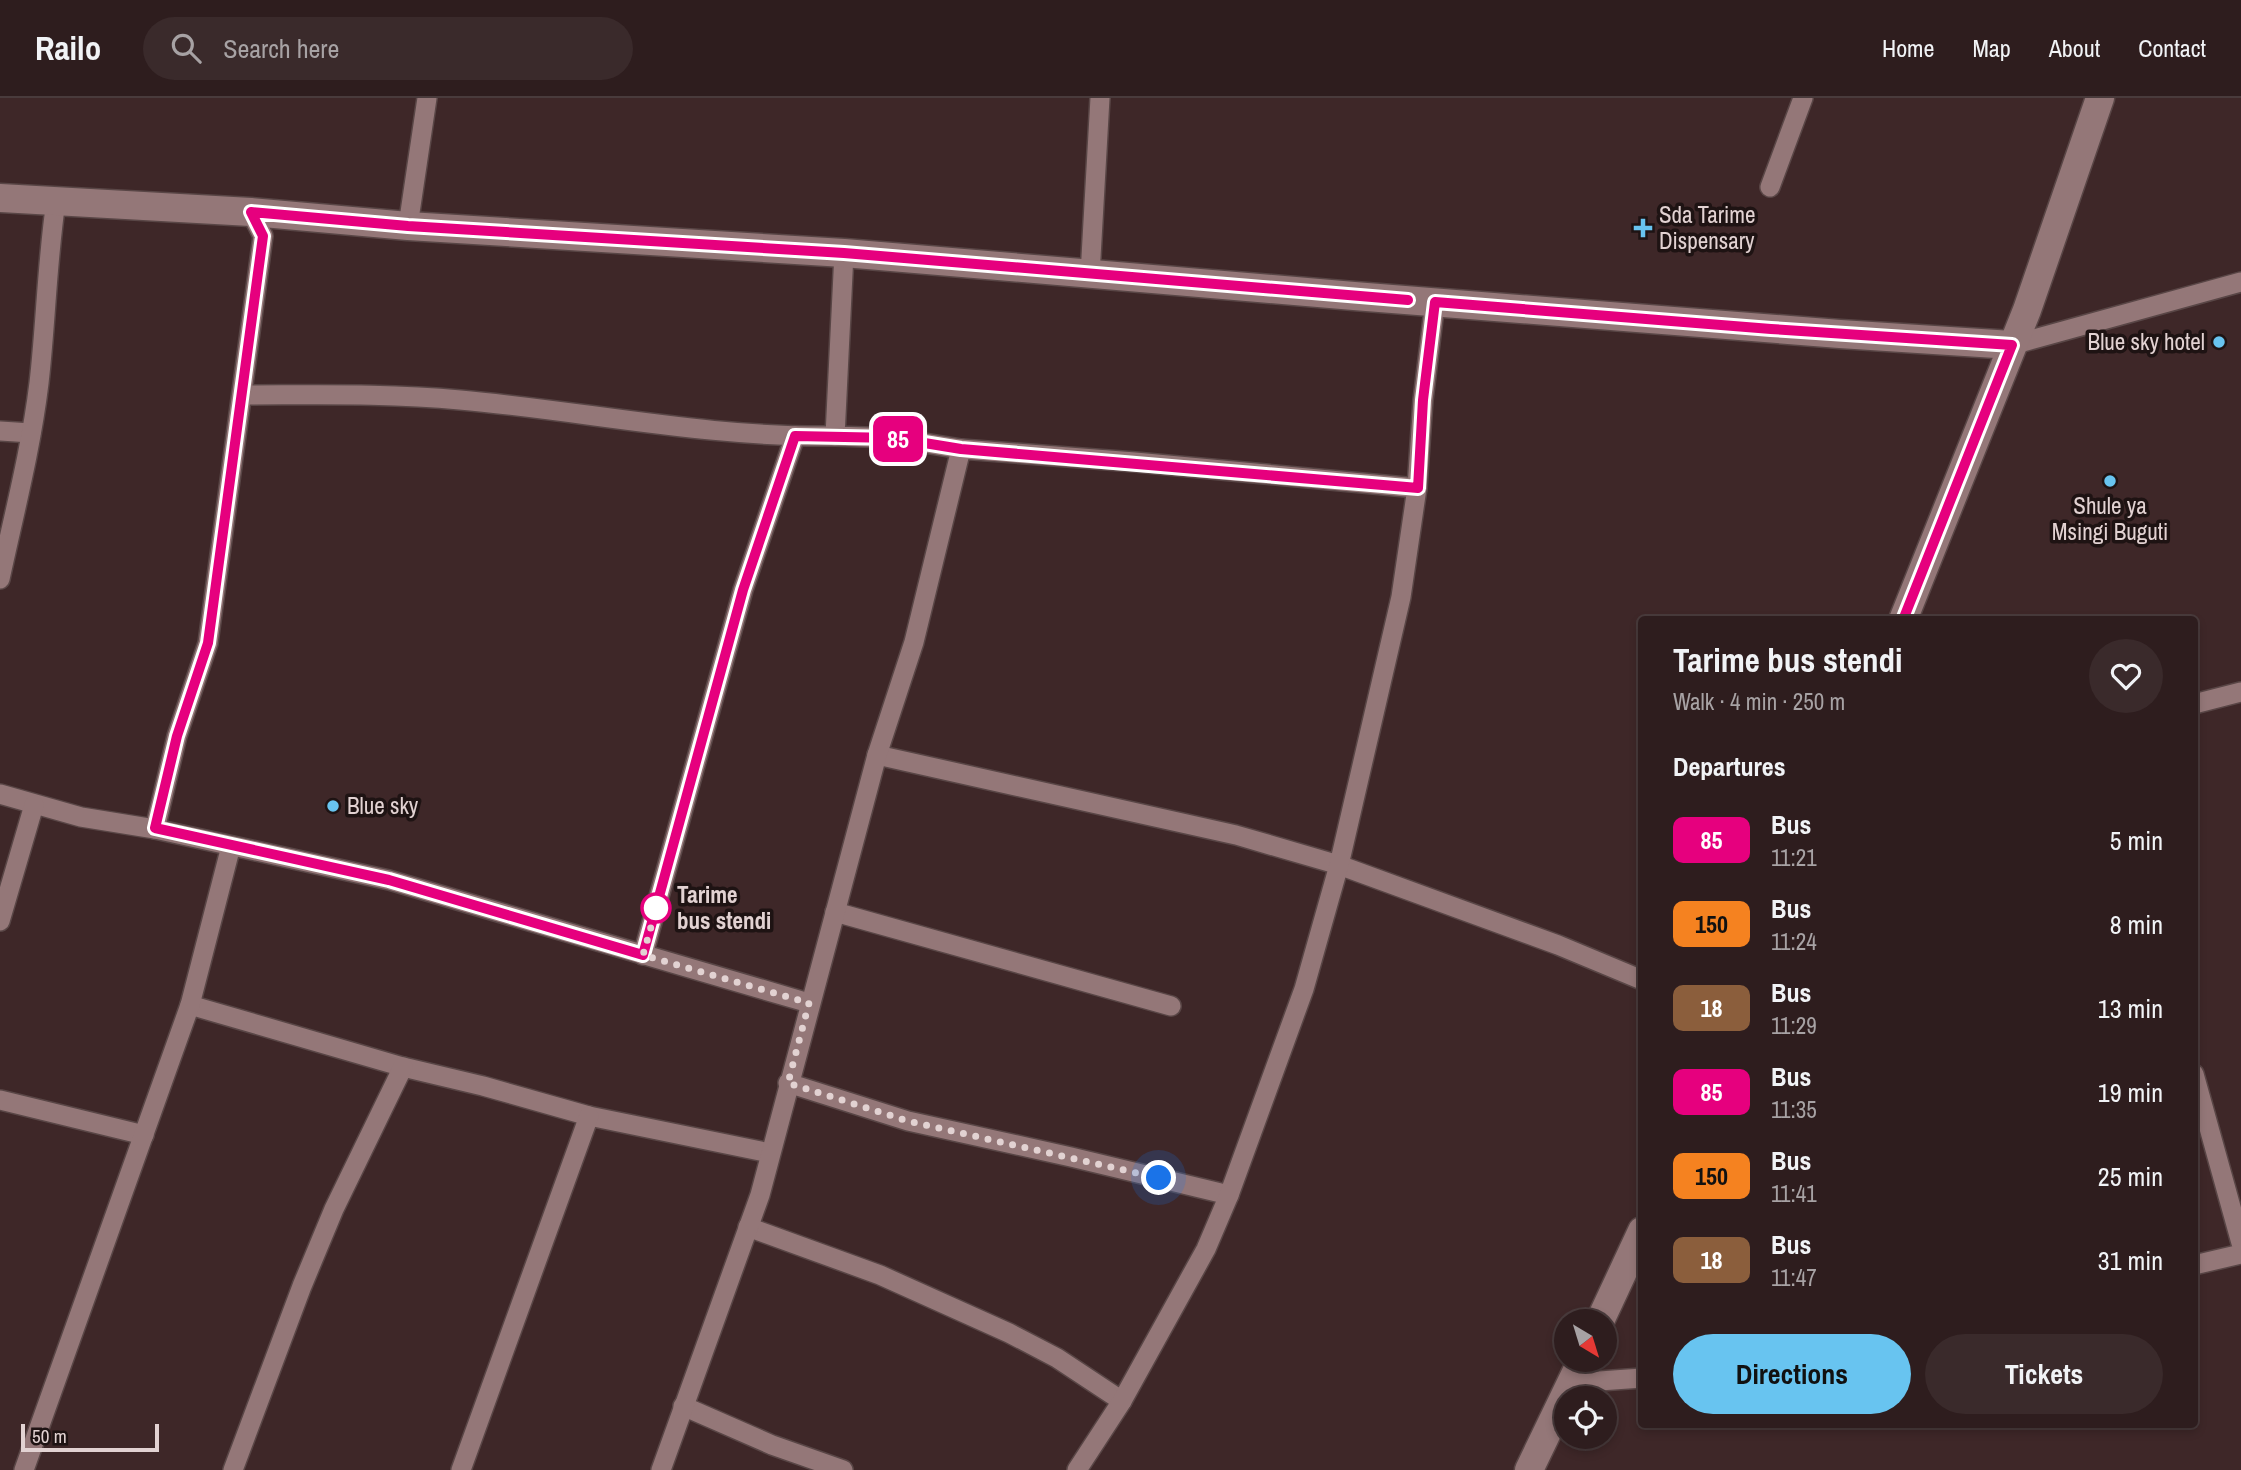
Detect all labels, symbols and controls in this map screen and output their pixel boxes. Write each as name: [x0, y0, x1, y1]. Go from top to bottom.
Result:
search box: [143, 17, 633, 80]
text: Railo: [35, 26, 101, 70]
icon: search: [167, 29, 205, 67]
text: Search here: [223, 31, 339, 66]
text: Home: [1882, 32, 1934, 64]
text: Map: [1972, 32, 2011, 64]
text: About: [2049, 32, 2100, 64]
text: Contact: [2138, 32, 2206, 64]
place label: Sda Tarime Dispensary: [1659, 199, 1756, 256]
marker: Sda Tarime Dispensary: [1633, 218, 1653, 238]
place label: Blue sky hotel: [2088, 326, 2205, 357]
marker: Blue sky hotel: [2211, 334, 2227, 350]
line badge: 85: [866, 416, 930, 462]
text: 85: [887, 423, 909, 455]
marker: Shule ya Msingi Buguti: [2102, 473, 2118, 489]
place label: Shule ya Msingi Buguti: [2052, 490, 2168, 547]
text: Tarime bus stendi: [1673, 638, 1903, 682]
button: heart: [2089, 639, 2163, 713]
text: Walk · 4 min · 250 m: [1673, 686, 1845, 717]
text: Departures: [1673, 749, 1786, 784]
place label: Blue sky: [347, 790, 419, 821]
marker: Blue sky: [325, 798, 341, 814]
text: Bus: [1771, 807, 1811, 842]
text: 5 min: [2110, 823, 2163, 858]
text: 85: [1701, 824, 1722, 856]
text: 11:21: [1771, 842, 1817, 873]
place label: Tarime bus stendi: [677, 879, 771, 936]
text: Bus: [1771, 891, 1811, 926]
marker: Tarime bus stendi: [641, 893, 671, 923]
text: 8 min: [2110, 907, 2163, 942]
text: 150: [1695, 908, 1728, 940]
text: 11:24: [1771, 926, 1817, 957]
text: Bus: [1771, 975, 1811, 1010]
text: 13 min: [2098, 991, 2163, 1026]
text: 18: [1701, 992, 1722, 1024]
text: 11:29: [1771, 1010, 1817, 1041]
text: Bus: [1771, 1059, 1811, 1094]
text: 19 min: [2098, 1075, 2163, 1110]
text: 85: [1701, 1076, 1722, 1108]
text: 11:35: [1771, 1094, 1817, 1125]
text: Bus: [1771, 1143, 1811, 1178]
text: 25 min: [2098, 1159, 2163, 1194]
your location: [1141, 1160, 1176, 1195]
text: 150: [1695, 1160, 1728, 1192]
text: 11:41: [1771, 1178, 1817, 1209]
text: Bus: [1771, 1227, 1811, 1262]
text: 31 min: [2098, 1243, 2163, 1278]
text: 18: [1701, 1244, 1722, 1276]
text: 11:47: [1771, 1262, 1817, 1293]
north arrow: [1554, 1309, 1617, 1372]
map controls: [1554, 1309, 1617, 1449]
button: Directions: [1673, 1334, 1911, 1414]
button: Tickets: [1925, 1334, 2163, 1414]
button: locate: [1554, 1386, 1617, 1449]
scale bar: [21, 1421, 159, 1453]
text: 50 m: [32, 1423, 67, 1449]

